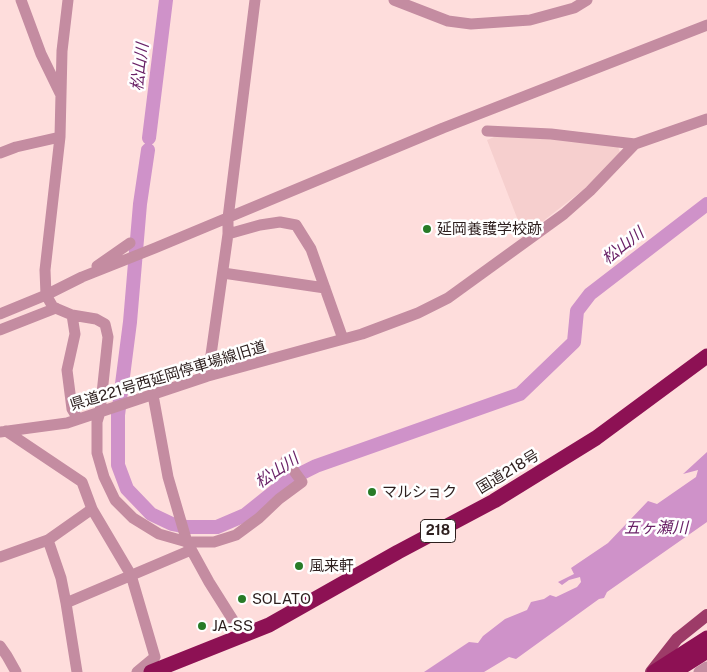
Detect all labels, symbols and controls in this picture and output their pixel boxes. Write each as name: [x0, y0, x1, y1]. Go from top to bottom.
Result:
water label: 松山川: [128, 42, 152, 92]
place label: 延岡養護学校跡: [437, 220, 542, 238]
marker: 延岡養護学校跡: [421, 223, 433, 235]
water label: 松山川: [598, 224, 648, 268]
street label: 県道221号西延岡停車場線旧道: [68, 338, 268, 414]
street label: 国道218号: [473, 446, 543, 498]
water label: 松山川: [252, 450, 302, 492]
place label: マルショク: [382, 483, 457, 501]
marker: マルショク: [366, 486, 378, 498]
water label: 五ヶ瀬川: [624, 518, 688, 538]
road number: 218: [420, 520, 456, 542]
place label: 風来軒: [309, 557, 354, 575]
marker: 風来軒: [293, 560, 305, 572]
place label: SOLATO: [252, 590, 311, 608]
marker: SOLATO: [236, 593, 248, 605]
place label: JA-SS: [212, 617, 253, 635]
marker: JA-SS: [196, 620, 208, 632]

